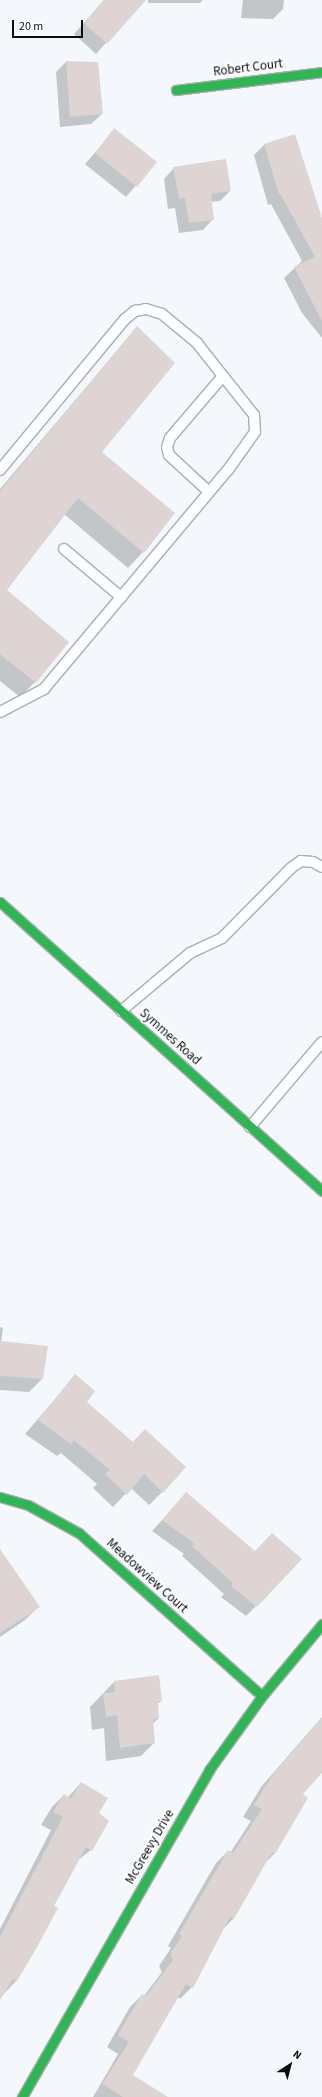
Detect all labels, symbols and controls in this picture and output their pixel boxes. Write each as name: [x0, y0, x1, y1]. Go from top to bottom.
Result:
scale bar: [14, 12, 85, 38]
text: 20 m: [19, 18, 43, 35]
street label: Robert Court: [212, 56, 284, 80]
street label: Symmes Road: [136, 1005, 204, 1069]
street label: Meadowview Court: [103, 1535, 191, 1617]
street label: McGreevy Drive: [122, 1807, 178, 1887]
north arrow: [270, 2045, 310, 2085]
text: N: [290, 2047, 305, 2063]

